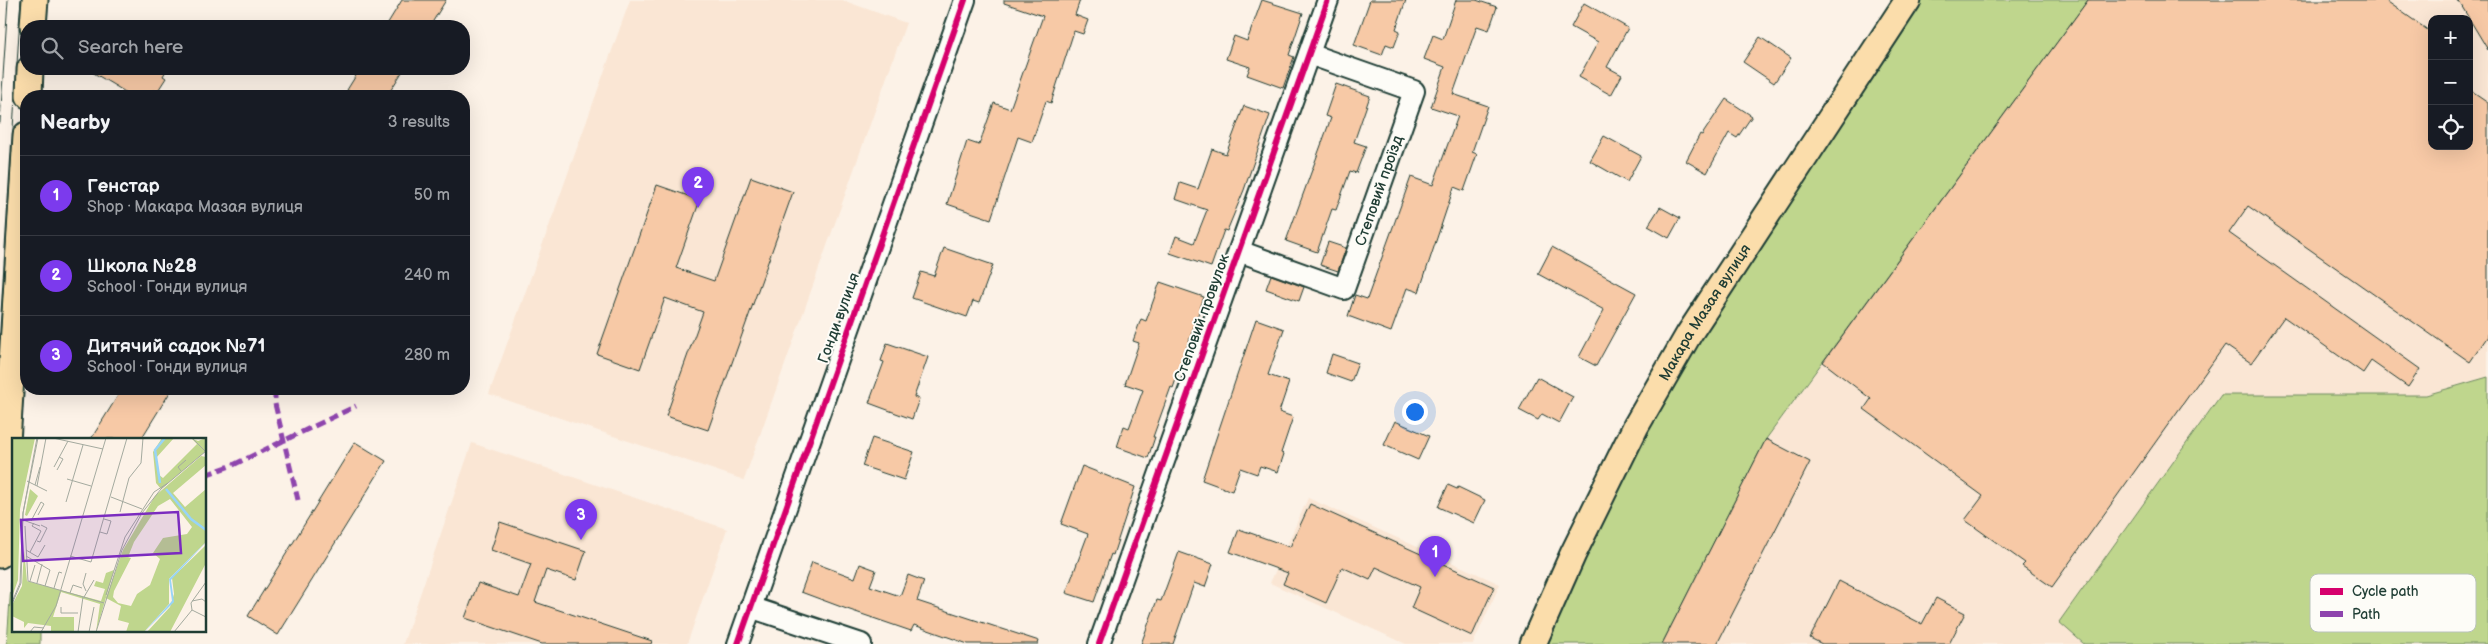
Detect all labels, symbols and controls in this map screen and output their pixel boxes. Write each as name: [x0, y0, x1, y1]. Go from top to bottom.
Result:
map controls: [2428, 15, 2473, 150]
button: +: [2428, 15, 2473, 60]
search box: [20, 20, 470, 75]
icon: search: [38, 34, 66, 62]
text: Search here: [78, 36, 183, 59]
button: −: [2428, 60, 2473, 105]
button: locate: [2428, 105, 2473, 150]
text: Nearby: [40, 110, 110, 135]
text: 3 results: [388, 113, 450, 132]
street label: Степовий проїзд: [1351, 133, 1407, 248]
pin: 2: [682, 167, 714, 208]
text: Генстар: [87, 175, 160, 198]
text: 1: [53, 186, 59, 205]
text: 50 m: [414, 186, 450, 205]
text: Shop · Макара Мазая вулиця: [87, 198, 303, 217]
street label: Макара Мазая вулиця: [1655, 240, 1755, 384]
street label: Степовий провулок: [1170, 251, 1234, 385]
text: Школа №28: [87, 255, 197, 278]
text: 2: [51, 266, 61, 285]
text: 240 m: [404, 266, 450, 285]
street label: Гонди вулиця: [814, 270, 864, 366]
text: School · Гонди вулиця: [87, 278, 248, 297]
text: Дитячий садок №71: [87, 335, 265, 358]
text: 3: [51, 346, 61, 365]
text: 280 m: [404, 346, 450, 365]
text: School · Гонди вулиця: [87, 358, 248, 377]
your location: [1402, 399, 1428, 425]
inset map: [12, 438, 206, 632]
pin: 3: [565, 499, 597, 540]
pin: 1: [1419, 536, 1451, 577]
legend: [2310, 574, 2476, 632]
text: Cycle path: [2352, 583, 2419, 600]
text: Path: [2352, 606, 2380, 623]

